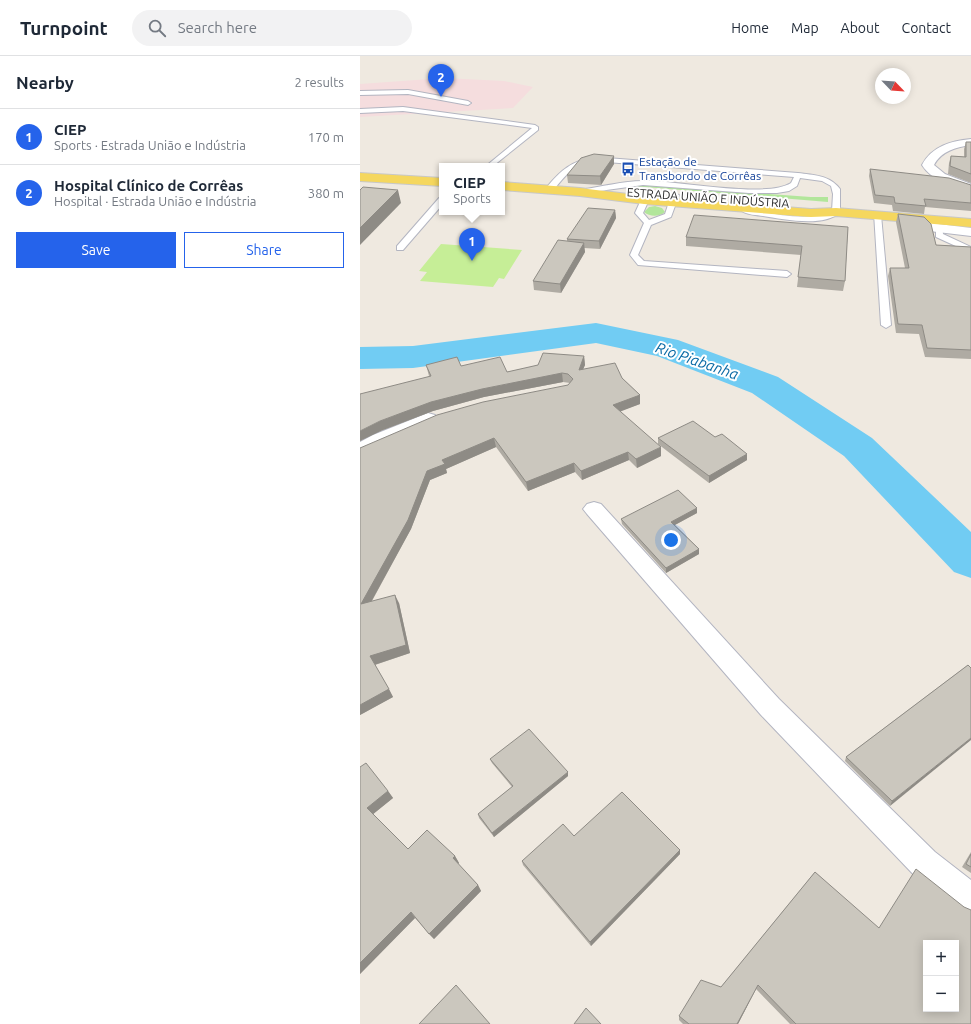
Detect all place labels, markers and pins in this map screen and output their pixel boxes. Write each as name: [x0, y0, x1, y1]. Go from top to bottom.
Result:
pin: 2: [428, 64, 454, 97]
place label: Estação de Transbordo de Corrêas: [639, 155, 761, 182]
bus stop icon: Estação de Transbordo de Corrêas: [620, 161, 636, 177]
pin: 1: [459, 228, 485, 261]

